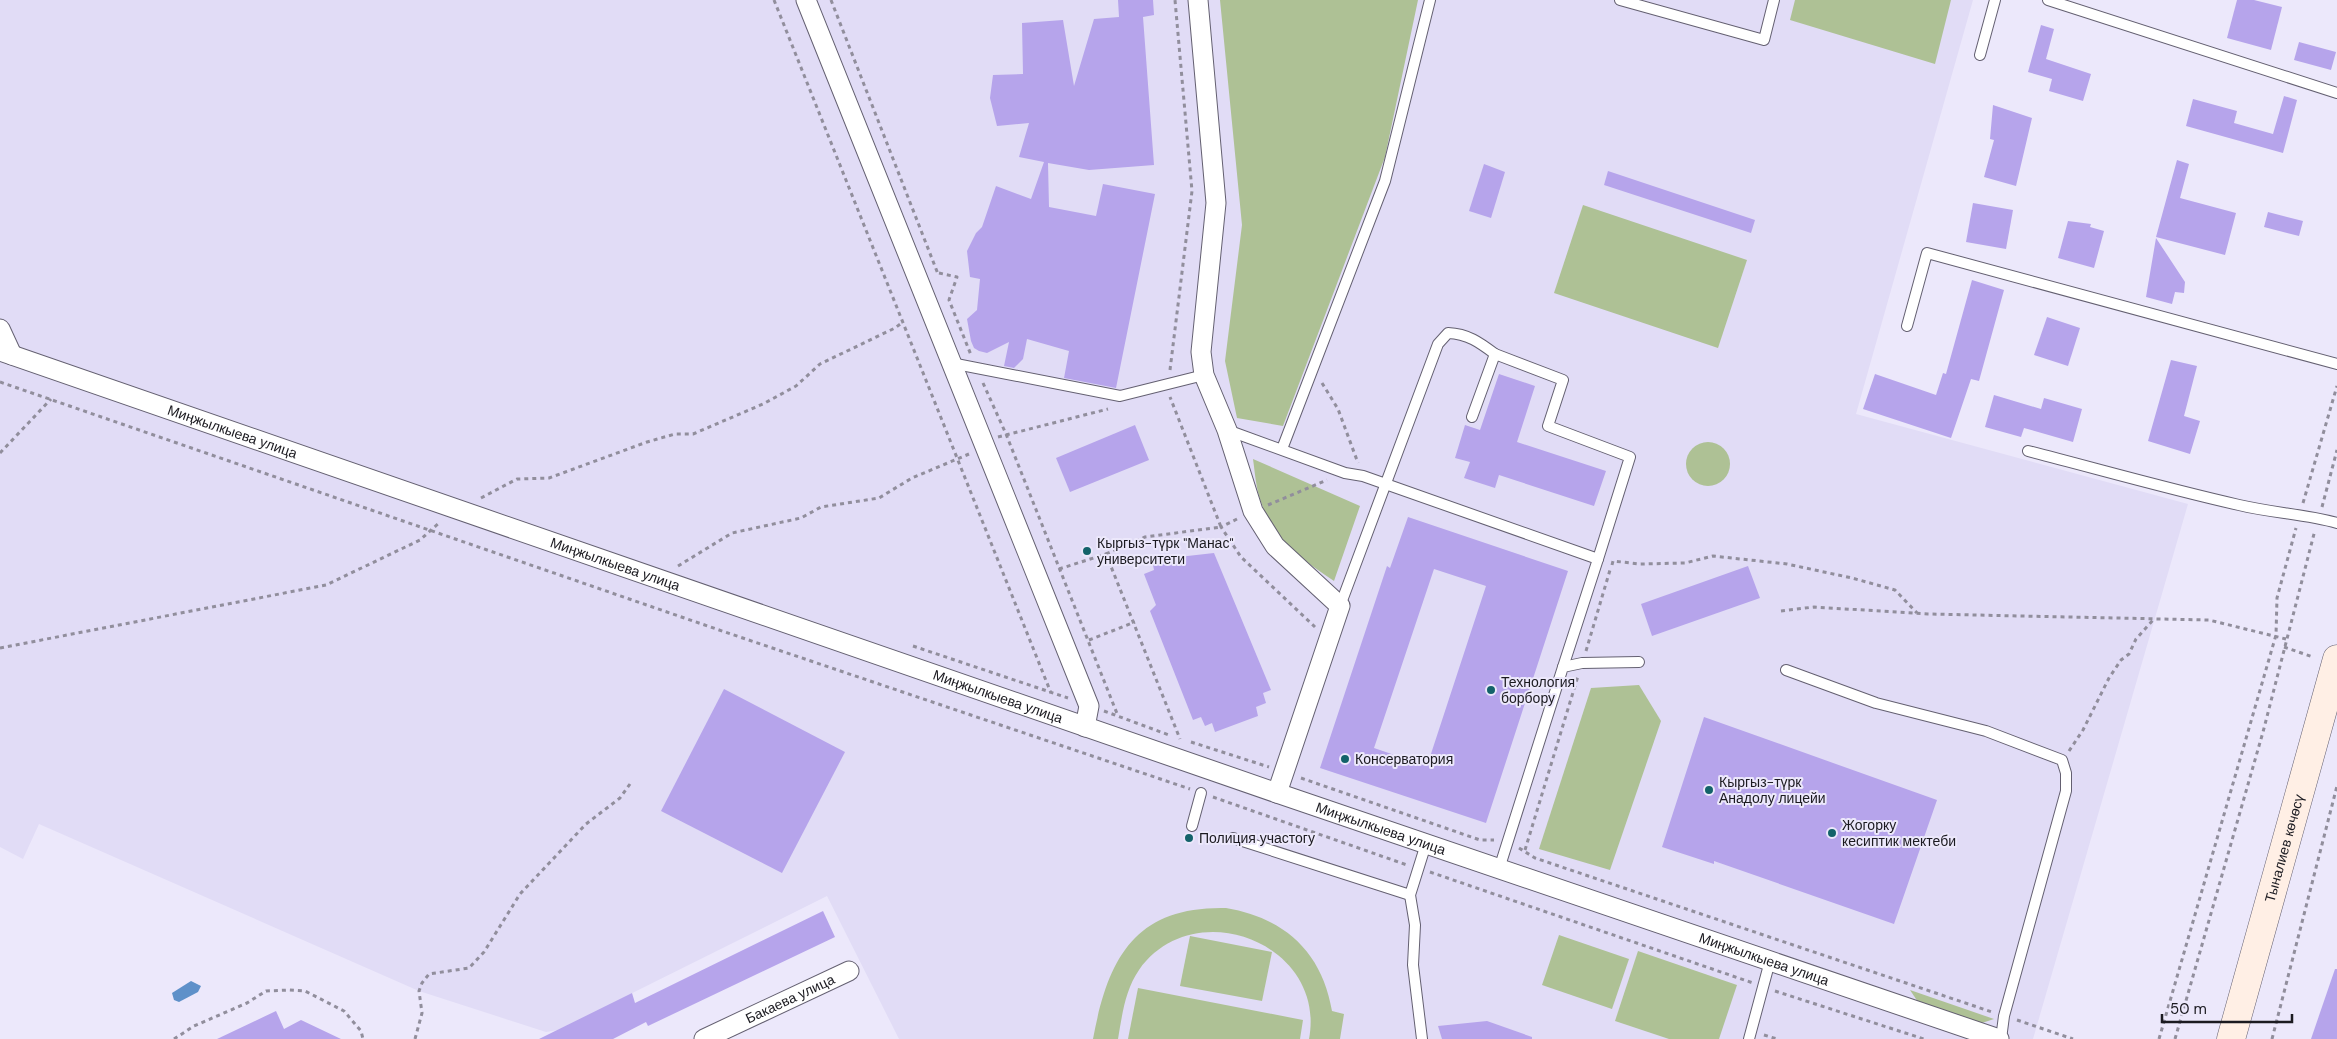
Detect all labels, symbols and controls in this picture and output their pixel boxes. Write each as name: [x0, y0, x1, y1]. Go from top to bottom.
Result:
street label: Миңжылкыева улица: [165, 401, 300, 462]
street label: Миңжылкыева улица: [548, 533, 683, 595]
place label: Кыргыз-түрк "Манас" университети: [1097, 534, 1233, 568]
marker: Кыргыз-түрк "Манас" университети: [1081, 545, 1093, 557]
street label: Миңжылкыева улица: [931, 666, 1065, 727]
place label: Технология борбору: [1501, 673, 1575, 707]
marker: Технология борбору: [1485, 684, 1497, 696]
place label: Консерватория: [1355, 750, 1453, 768]
marker: Консерватория: [1339, 753, 1351, 765]
place label: Кыргыз-түрк Анадолу лицейи: [1719, 773, 1826, 807]
marker: Кыргыз-түрк Анадолу лицейи: [1703, 784, 1715, 796]
street label: Тыналиев көчөсү: [2261, 792, 2308, 904]
street label: Миңжылкыева улица: [1313, 798, 1448, 859]
place label: Жогорку кесиптик мектеби: [1842, 816, 1956, 850]
marker: Жогорку кесиптик мектеби: [1826, 827, 1838, 839]
place label: Полиция участогу: [1199, 829, 1315, 847]
marker: Полиция участогу: [1183, 832, 1195, 844]
street label: Миңжылкыева улица: [1697, 929, 1832, 990]
street label: Бакаева улица: [743, 970, 838, 1027]
scale bar: [2162, 992, 2292, 1024]
text: 50 m: [2170, 999, 2207, 1019]

